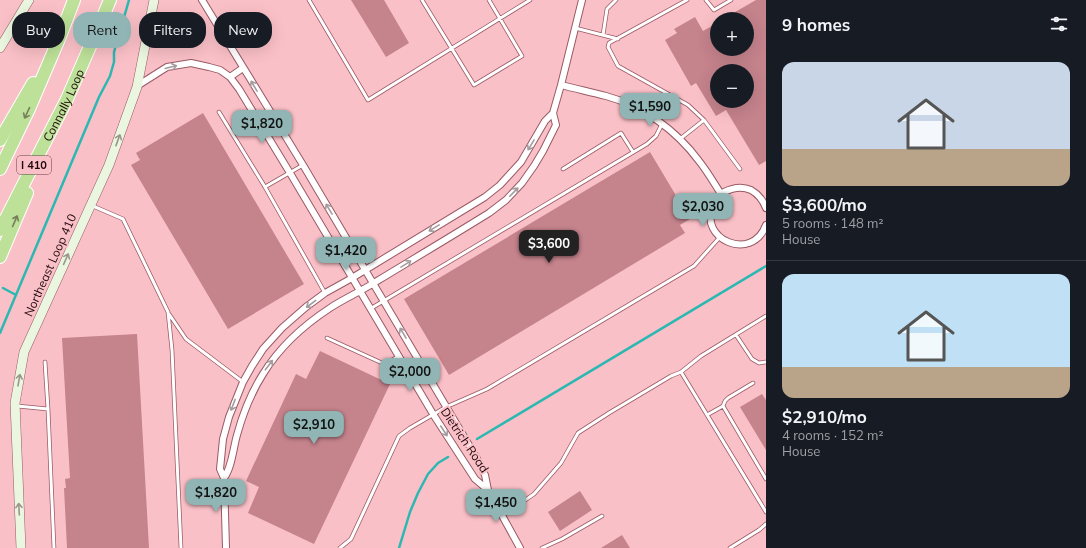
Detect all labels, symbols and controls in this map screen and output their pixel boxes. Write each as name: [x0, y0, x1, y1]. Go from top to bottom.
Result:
chip: Buy: [12, 12, 65, 48]
chip: Rent: [73, 12, 131, 48]
chip: Filters: [139, 12, 206, 48]
chip: New: [214, 12, 272, 48]
map controls: [710, 12, 754, 108]
button: +: [710, 12, 754, 56]
icon: filters: [1048, 13, 1070, 35]
text: 9 homes: [782, 14, 850, 35]
one-way arrow: [164, 63, 177, 70]
button: −: [710, 64, 754, 108]
street label: Connally Loop: [39, 67, 87, 144]
one-way arrow: [250, 80, 258, 92]
icon: home: [890, 88, 962, 160]
pin: $1,590: [617, 93, 683, 127]
text: $1,590: [629, 98, 671, 114]
one-way arrow: [23, 107, 30, 119]
pin: $1,820: [229, 110, 295, 144]
text: $1,820: [241, 115, 283, 131]
one-way arrow: [114, 134, 122, 146]
one-way arrow: [527, 139, 535, 151]
road number: I 410: [17, 156, 51, 174]
one-way arrow: [509, 187, 519, 197]
pin: $2,030: [670, 193, 736, 227]
text: $3,600/mo: [782, 194, 867, 215]
text: $2,030: [682, 198, 724, 214]
one-way arrow: [325, 204, 333, 215]
street label: Northeast Loop 410: [21, 211, 79, 319]
one-way arrow: [12, 215, 20, 227]
text: 5 rooms · 148 m²: [782, 215, 883, 231]
one-way arrow: [428, 225, 440, 233]
pin: $3,600: [516, 230, 582, 264]
text: House: [782, 231, 820, 247]
text: $3,600: [528, 235, 570, 251]
pin: $1,420: [313, 237, 379, 271]
text: $1,420: [325, 242, 367, 258]
one-way arrow: [63, 254, 71, 266]
one-way arrow: [400, 259, 412, 267]
one-way arrow: [306, 299, 317, 308]
icon: home: [890, 300, 962, 372]
one-way arrow: [398, 327, 406, 339]
pin: $2,000: [377, 358, 443, 392]
one-way arrow: [265, 360, 274, 371]
text: $2,000: [389, 363, 431, 379]
one-way arrow: [15, 373, 23, 386]
one-way arrow: [229, 399, 237, 411]
street label: Dietrich Road: [438, 405, 492, 475]
text: $2,910/mo: [782, 406, 867, 427]
pin: $2,910: [281, 411, 347, 445]
text: $2,910: [293, 416, 335, 432]
one-way arrow: [441, 425, 449, 437]
text: 4 rooms · 152 m²: [782, 427, 883, 443]
text: House: [782, 443, 820, 459]
pin: $1,820: [183, 479, 249, 513]
text: $1,820: [195, 484, 237, 500]
pin: $1,450: [463, 489, 529, 523]
text: $1,450: [475, 494, 517, 510]
one-way arrow: [15, 503, 22, 516]

